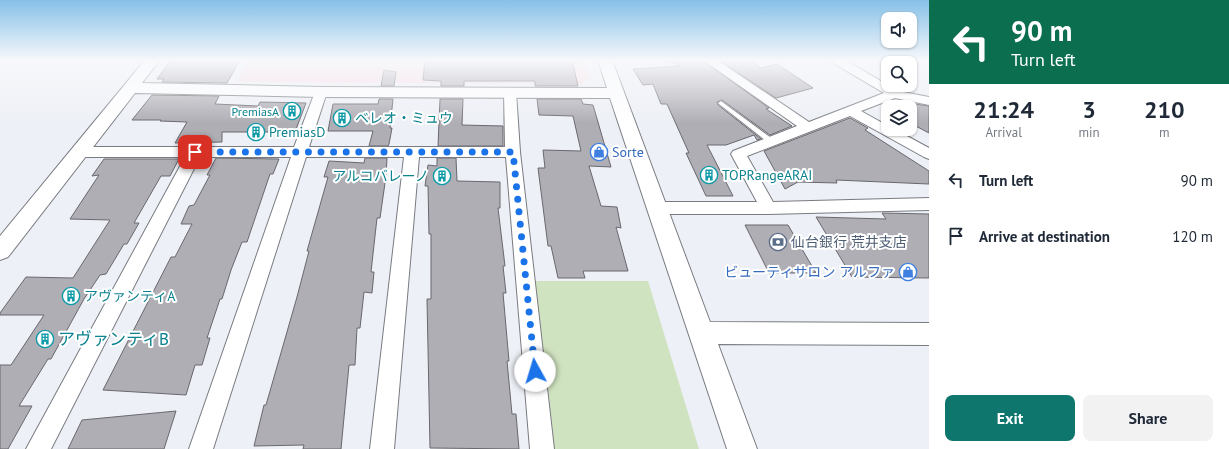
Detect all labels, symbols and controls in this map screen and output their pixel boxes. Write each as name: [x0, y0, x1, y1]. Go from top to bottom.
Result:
map controls: [881, 12, 917, 136]
button: sound: [881, 12, 917, 48]
text: 90 m: [1011, 12, 1072, 49]
icon: left: [945, 16, 997, 68]
text: Turn left: [1011, 48, 1076, 71]
button: search: [881, 56, 917, 92]
text: 21:24: [973, 94, 1034, 125]
text: 3: [1082, 94, 1096, 125]
text: 210: [1144, 94, 1185, 125]
button: layers: [881, 100, 917, 136]
building icon: PremiasA: [282, 101, 302, 121]
place label: PremiasA: [232, 104, 279, 119]
building icon: ベレオ・ミュウ: [332, 108, 352, 128]
place label: ベレオ・ミュウ: [355, 109, 453, 127]
building icon: PremiasD: [246, 122, 266, 142]
place label: PremiasD: [269, 123, 325, 141]
text: Arrival: [986, 124, 1022, 141]
text: min: [1078, 124, 1100, 141]
text: m: [1159, 124, 1170, 141]
pin: [178, 135, 212, 169]
icon: arrive: [184, 141, 206, 163]
shop icon: Sorte: [589, 142, 609, 162]
place label: Sorte: [612, 143, 644, 161]
building icon: TOPRangeARAI: [699, 165, 719, 185]
building icon: アルコバレーノ: [432, 166, 452, 186]
place label: TOPRangeARAI: [722, 166, 812, 184]
place label: アルコバレーノ: [332, 167, 429, 185]
icon: left: [945, 169, 967, 191]
text: Turn left: [979, 171, 1033, 190]
text: 90 m: [1180, 171, 1213, 190]
icon: arrive: [945, 225, 967, 247]
text: Arrive at destination: [979, 227, 1110, 246]
text: 120 m: [1172, 227, 1213, 246]
bank icon: 仙台銀行 荒井支店: [768, 232, 788, 252]
place label: 仙台銀行 荒井支店: [791, 233, 907, 251]
shop icon: ビューティサロン アルファ: [898, 262, 918, 282]
place label: ビューティサロン アルファ: [724, 263, 895, 281]
building icon: アヴァンティA: [61, 286, 81, 306]
place label: アヴァンティA: [84, 287, 176, 305]
place label: アヴァンティB: [58, 328, 169, 350]
building icon: アヴァンティB: [35, 329, 55, 349]
position arrow: [514, 350, 556, 392]
button: Exit: [945, 395, 1075, 441]
button: Share: [1083, 395, 1213, 441]

